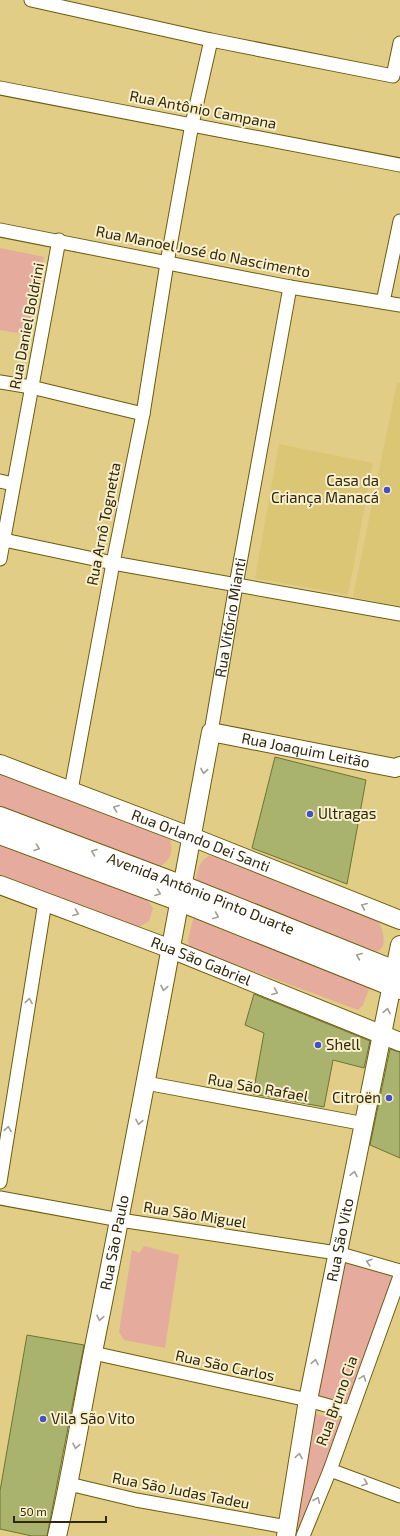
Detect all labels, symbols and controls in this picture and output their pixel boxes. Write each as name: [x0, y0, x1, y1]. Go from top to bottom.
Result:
street label: Rua Antônio Campana: [128, 86, 278, 132]
street label: Rua Manoel José do Nascimento: [95, 221, 312, 281]
street label: Rua Daniel Boldrini: [5, 261, 47, 391]
street label: Rua Arnô Tognetta: [82, 461, 124, 587]
place label: Casa da Criança Manacá: [271, 471, 379, 507]
marker: Casa da Criança Manacá: [382, 485, 392, 495]
street label: Rua Vitório Mianti: [210, 556, 249, 679]
street label: Rua Joaquim Leitão: [240, 728, 371, 771]
one-way arrow: [200, 767, 209, 774]
one-way arrow: [113, 804, 120, 812]
place label: Ultragas: [318, 804, 376, 822]
street label: Rua Orlando Dei Santi: [129, 805, 273, 875]
marker: Ultragas: [305, 809, 315, 819]
one-way arrow: [33, 843, 40, 852]
street label: Avenida Antônio Pinto Duarte: [105, 848, 297, 938]
one-way arrow: [90, 849, 97, 857]
one-way arrow: [155, 889, 162, 897]
one-way arrow: [360, 902, 367, 910]
one-way arrow: [72, 909, 79, 917]
one-way arrow: [213, 911, 220, 919]
street label: Rua São Gabriel: [149, 932, 255, 989]
one-way arrow: [355, 953, 362, 961]
one-way arrow: [160, 985, 168, 991]
one-way arrow: [271, 987, 278, 995]
one-way arrow: [24, 998, 33, 1004]
one-way arrow: [383, 1007, 391, 1014]
place label: Shell: [326, 1035, 361, 1053]
marker: Shell: [313, 1040, 323, 1050]
street label: Rua São Rafael: [206, 1069, 310, 1105]
place label: Citroën: [332, 1088, 381, 1106]
marker: Citroën: [384, 1093, 394, 1103]
one-way arrow: [135, 1119, 143, 1125]
one-way arrow: [3, 1126, 12, 1132]
one-way arrow: [349, 1171, 358, 1177]
street label: Rua São Paulo: [96, 1193, 132, 1292]
street label: Rua São Vito: [322, 1196, 357, 1283]
street label: Rua São Miguel: [142, 1197, 249, 1231]
one-way arrow: [365, 1258, 372, 1267]
one-way arrow: [97, 1315, 105, 1321]
street label: Rua São Carlos: [174, 1346, 277, 1384]
street label: Rua Bruno Cia: [311, 1353, 361, 1448]
one-way arrow: [311, 1359, 319, 1365]
one-way arrow: [358, 1375, 366, 1382]
place label: Vila São Vito: [51, 1409, 135, 1427]
marker: Vila São Vito: [38, 1414, 48, 1424]
one-way arrow: [72, 1443, 81, 1449]
one-way arrow: [294, 1453, 303, 1459]
street label: Rua São Judas Tadeu: [111, 1468, 251, 1512]
one-way arrow: [361, 1478, 368, 1487]
one-way arrow: [313, 1496, 321, 1503]
scale bar: [14, 1498, 106, 1524]
text: 50 m: [20, 1504, 47, 1518]

